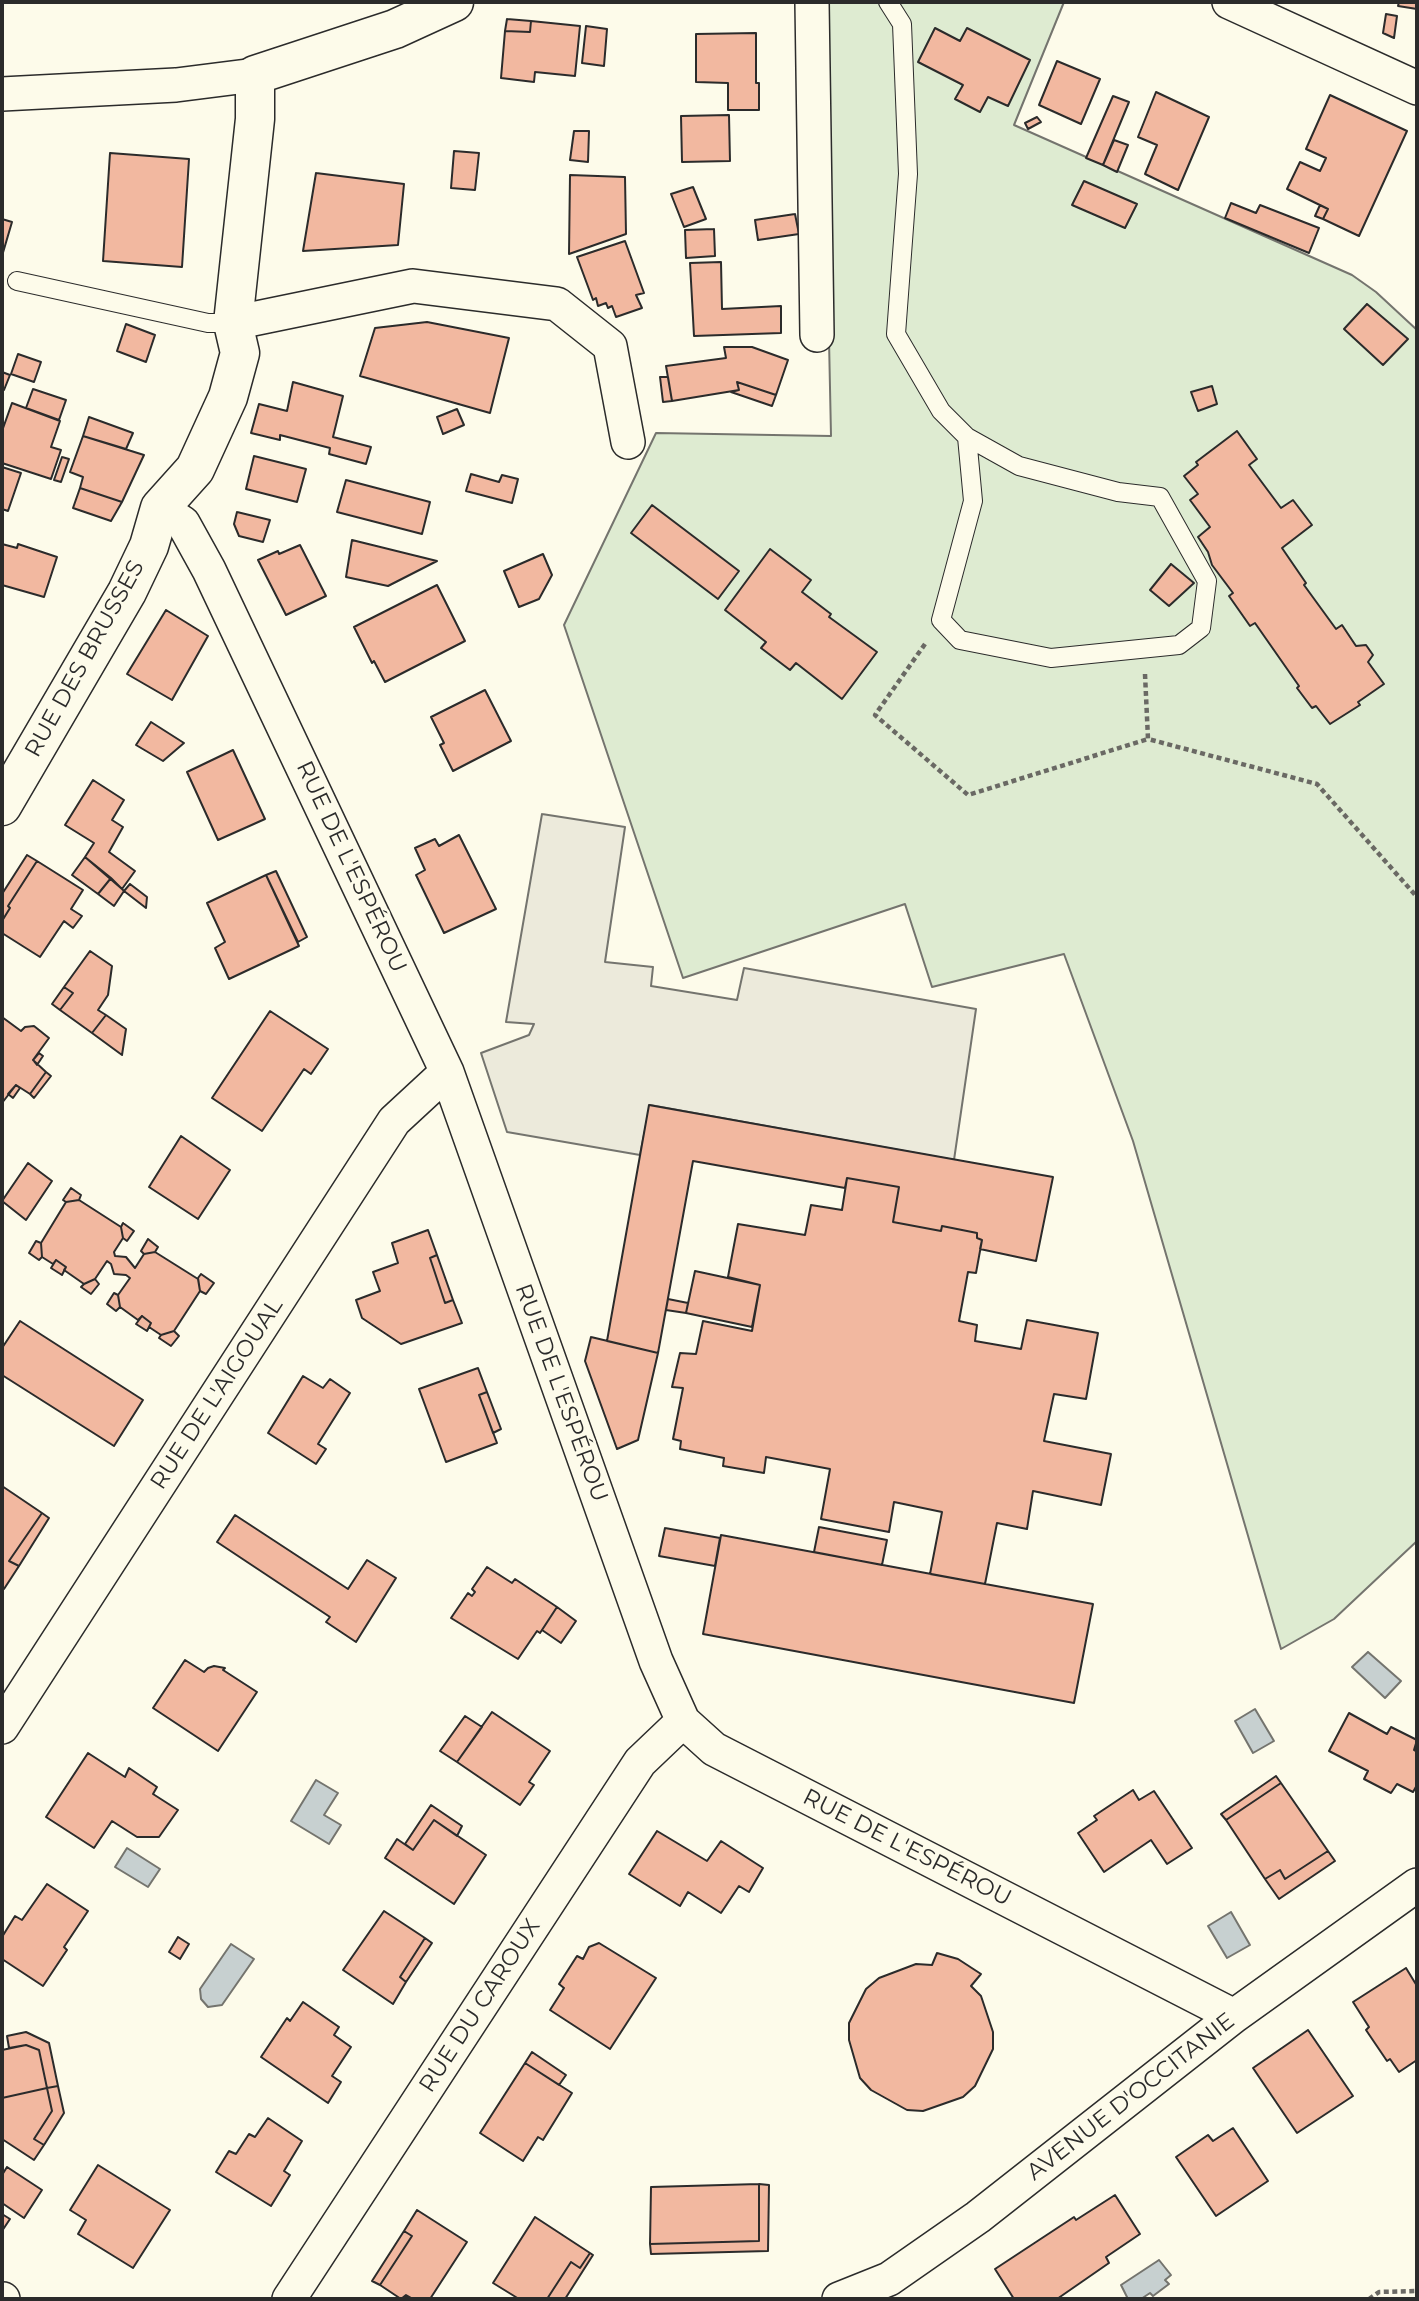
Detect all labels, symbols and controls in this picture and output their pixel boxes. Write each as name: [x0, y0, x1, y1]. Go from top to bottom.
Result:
street label: RUE DES BRUSSES: [19, 556, 151, 762]
street label: RUE DE L'ESPÉROU: [290, 757, 412, 977]
street label: RUE DE L'ESPÉROU: [509, 1280, 613, 1506]
street label: RUE DE L'AIGOUAL: [145, 1293, 289, 1495]
street label: RUE DE L'ESPÉROU: [798, 1783, 1016, 1913]
street label: RUE DU CAROUX: [414, 1914, 546, 2098]
street label: AVENUE D'OCCITANIE: [1022, 2007, 1240, 2187]

